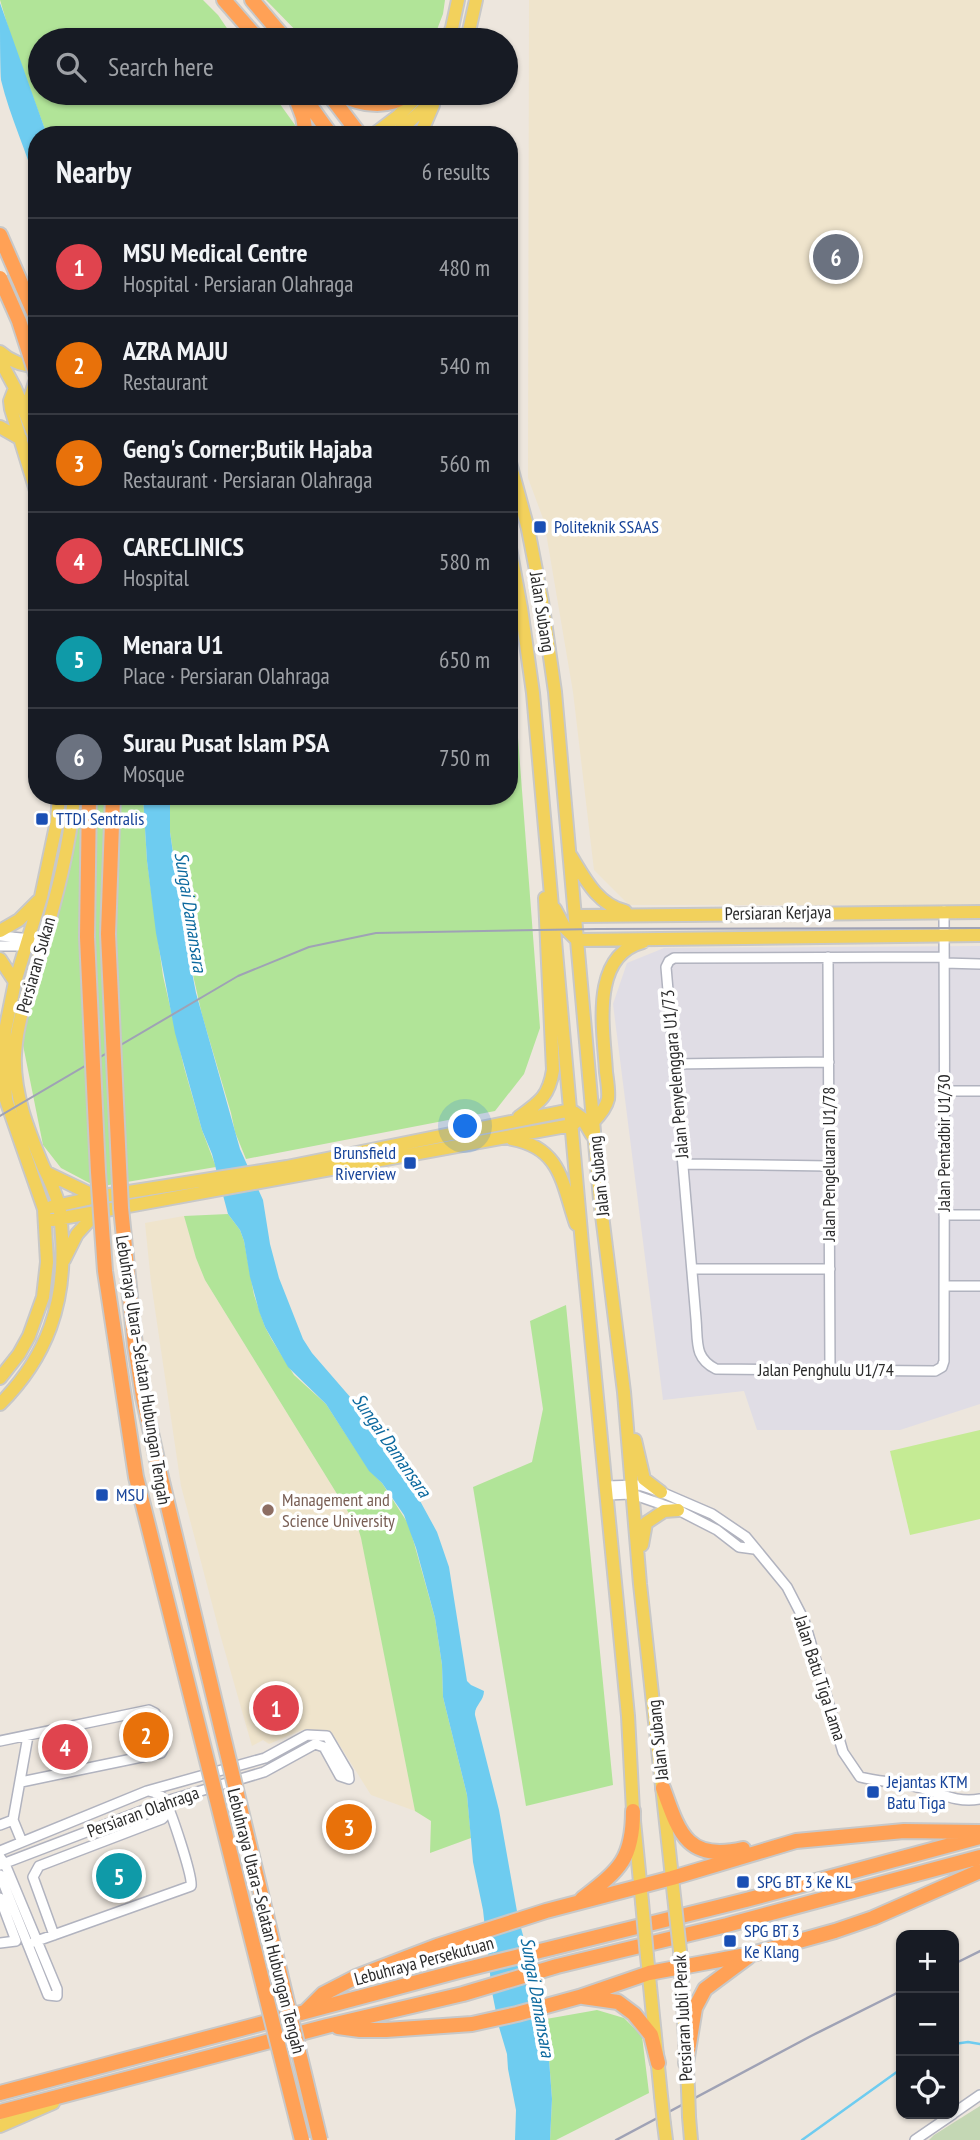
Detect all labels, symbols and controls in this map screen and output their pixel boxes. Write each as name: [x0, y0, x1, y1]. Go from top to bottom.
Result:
search box: [28, 28, 518, 105]
icon: search: [52, 48, 90, 86]
text: Search here: [108, 50, 214, 83]
text: Nearby: [56, 152, 131, 191]
text: 6 results: [422, 157, 490, 186]
pin: 6: [813, 231, 859, 283]
text: MSU Medical Centre: [123, 236, 308, 269]
text: 1: [74, 253, 85, 282]
text: 480 m: [439, 253, 490, 282]
text: Hospital · Persiaran Olahraga: [123, 269, 353, 298]
text: AZRA MAJU: [123, 334, 228, 367]
text: 2: [74, 351, 85, 380]
text: 540 m: [439, 351, 490, 380]
text: Restaurant: [123, 367, 208, 396]
text: Geng's Corner;Butik Hajaba: [123, 432, 372, 465]
text: 3: [74, 449, 85, 478]
text: 560 m: [439, 449, 490, 478]
text: Restaurant · Persiaran Olahraga: [123, 465, 372, 494]
place label: Politeknik SSAAS: [554, 515, 659, 538]
marker: Politeknik SSAAS: [532, 519, 548, 535]
text: CARECLINICS: [123, 530, 244, 563]
text: 4: [74, 547, 85, 576]
text: 580 m: [439, 547, 490, 576]
text: Hospital: [123, 563, 189, 592]
street label: Jalan Subang: [525, 569, 560, 654]
text: Menara U1: [123, 628, 223, 661]
text: 5: [74, 645, 85, 674]
text: 650 m: [439, 645, 490, 674]
text: Place · Persiaran Olahraga: [123, 661, 330, 690]
text: Surau Pusat Islam PSA: [123, 726, 329, 759]
text: 6: [74, 743, 85, 772]
text: 750 m: [439, 743, 490, 772]
text: Mosque: [123, 759, 185, 788]
place label: TTDI Sentralis: [56, 807, 144, 830]
marker: TTDI Sentralis: [34, 811, 50, 827]
water label: Sungai Damansara: [170, 850, 213, 975]
street label: Persiaran Kerjaya: [725, 900, 831, 925]
street label: Persiaran Sukan: [11, 914, 60, 1015]
street label: Jalan Penyelenggara U1/73: [656, 989, 693, 1160]
street label: Jalan Pentadbir U1/30: [932, 1075, 955, 1212]
street label: Jalan Pengeluaran U1/78: [817, 1087, 840, 1242]
your location: [448, 1109, 482, 1143]
street label: Jalan Subang: [583, 1135, 614, 1218]
place label: Brunsfield Riverview: [334, 1141, 396, 1185]
marker: Brunsfield Riverview: [402, 1155, 418, 1171]
street label: Lebuhraya Utara–Selatan Hubungan Tengah: [111, 1233, 176, 1506]
street label: Jalan Penghulu U1/74: [757, 1358, 894, 1381]
water label: Sungai Damansara: [347, 1388, 437, 1503]
place label: MSU: [116, 1483, 145, 1506]
marker: MSU: [94, 1487, 110, 1503]
place label: Management and Science University: [282, 1488, 395, 1532]
marker: Management and Science University: [260, 1502, 276, 1518]
street label: Jalan Batu Tiga Lama: [789, 1611, 852, 1743]
pin: 1: [253, 1682, 299, 1734]
street label: Jalan Subang: [642, 1699, 673, 1782]
pin: 2: [123, 1709, 169, 1761]
pin: 4: [42, 1721, 88, 1773]
place label: Jejantas KTM Batu Tiga: [886, 1770, 968, 1814]
street label: Persiaran Olahraga: [84, 1781, 202, 1842]
marker: Jejantas KTM Batu Tiga: [865, 1784, 881, 1800]
street label: Lebuhraya Utara–Selatan Hubungan Tengah: [222, 1786, 311, 2056]
pin: 3: [326, 1801, 372, 1853]
pin: 5: [96, 1850, 142, 1902]
place label: SPG BT 3 Ke KL: [757, 1870, 853, 1893]
marker: SPG BT 3 Ke KL: [735, 1874, 751, 1890]
place label: SPG BT 3 Ke Klang: [744, 1919, 800, 1963]
map controls: [896, 1930, 959, 2119]
button: +: [896, 1930, 959, 1993]
street label: Lebuhraya Persekutuan: [351, 1931, 496, 1990]
marker: SPG BT 3 Ke Klang: [722, 1933, 738, 1949]
water label: Sungai Damansara: [516, 1935, 561, 2060]
street label: Persiaran Jubli Perak: [668, 1954, 697, 2082]
button: −: [896, 1993, 959, 2056]
button: locate: [896, 2056, 959, 2119]

